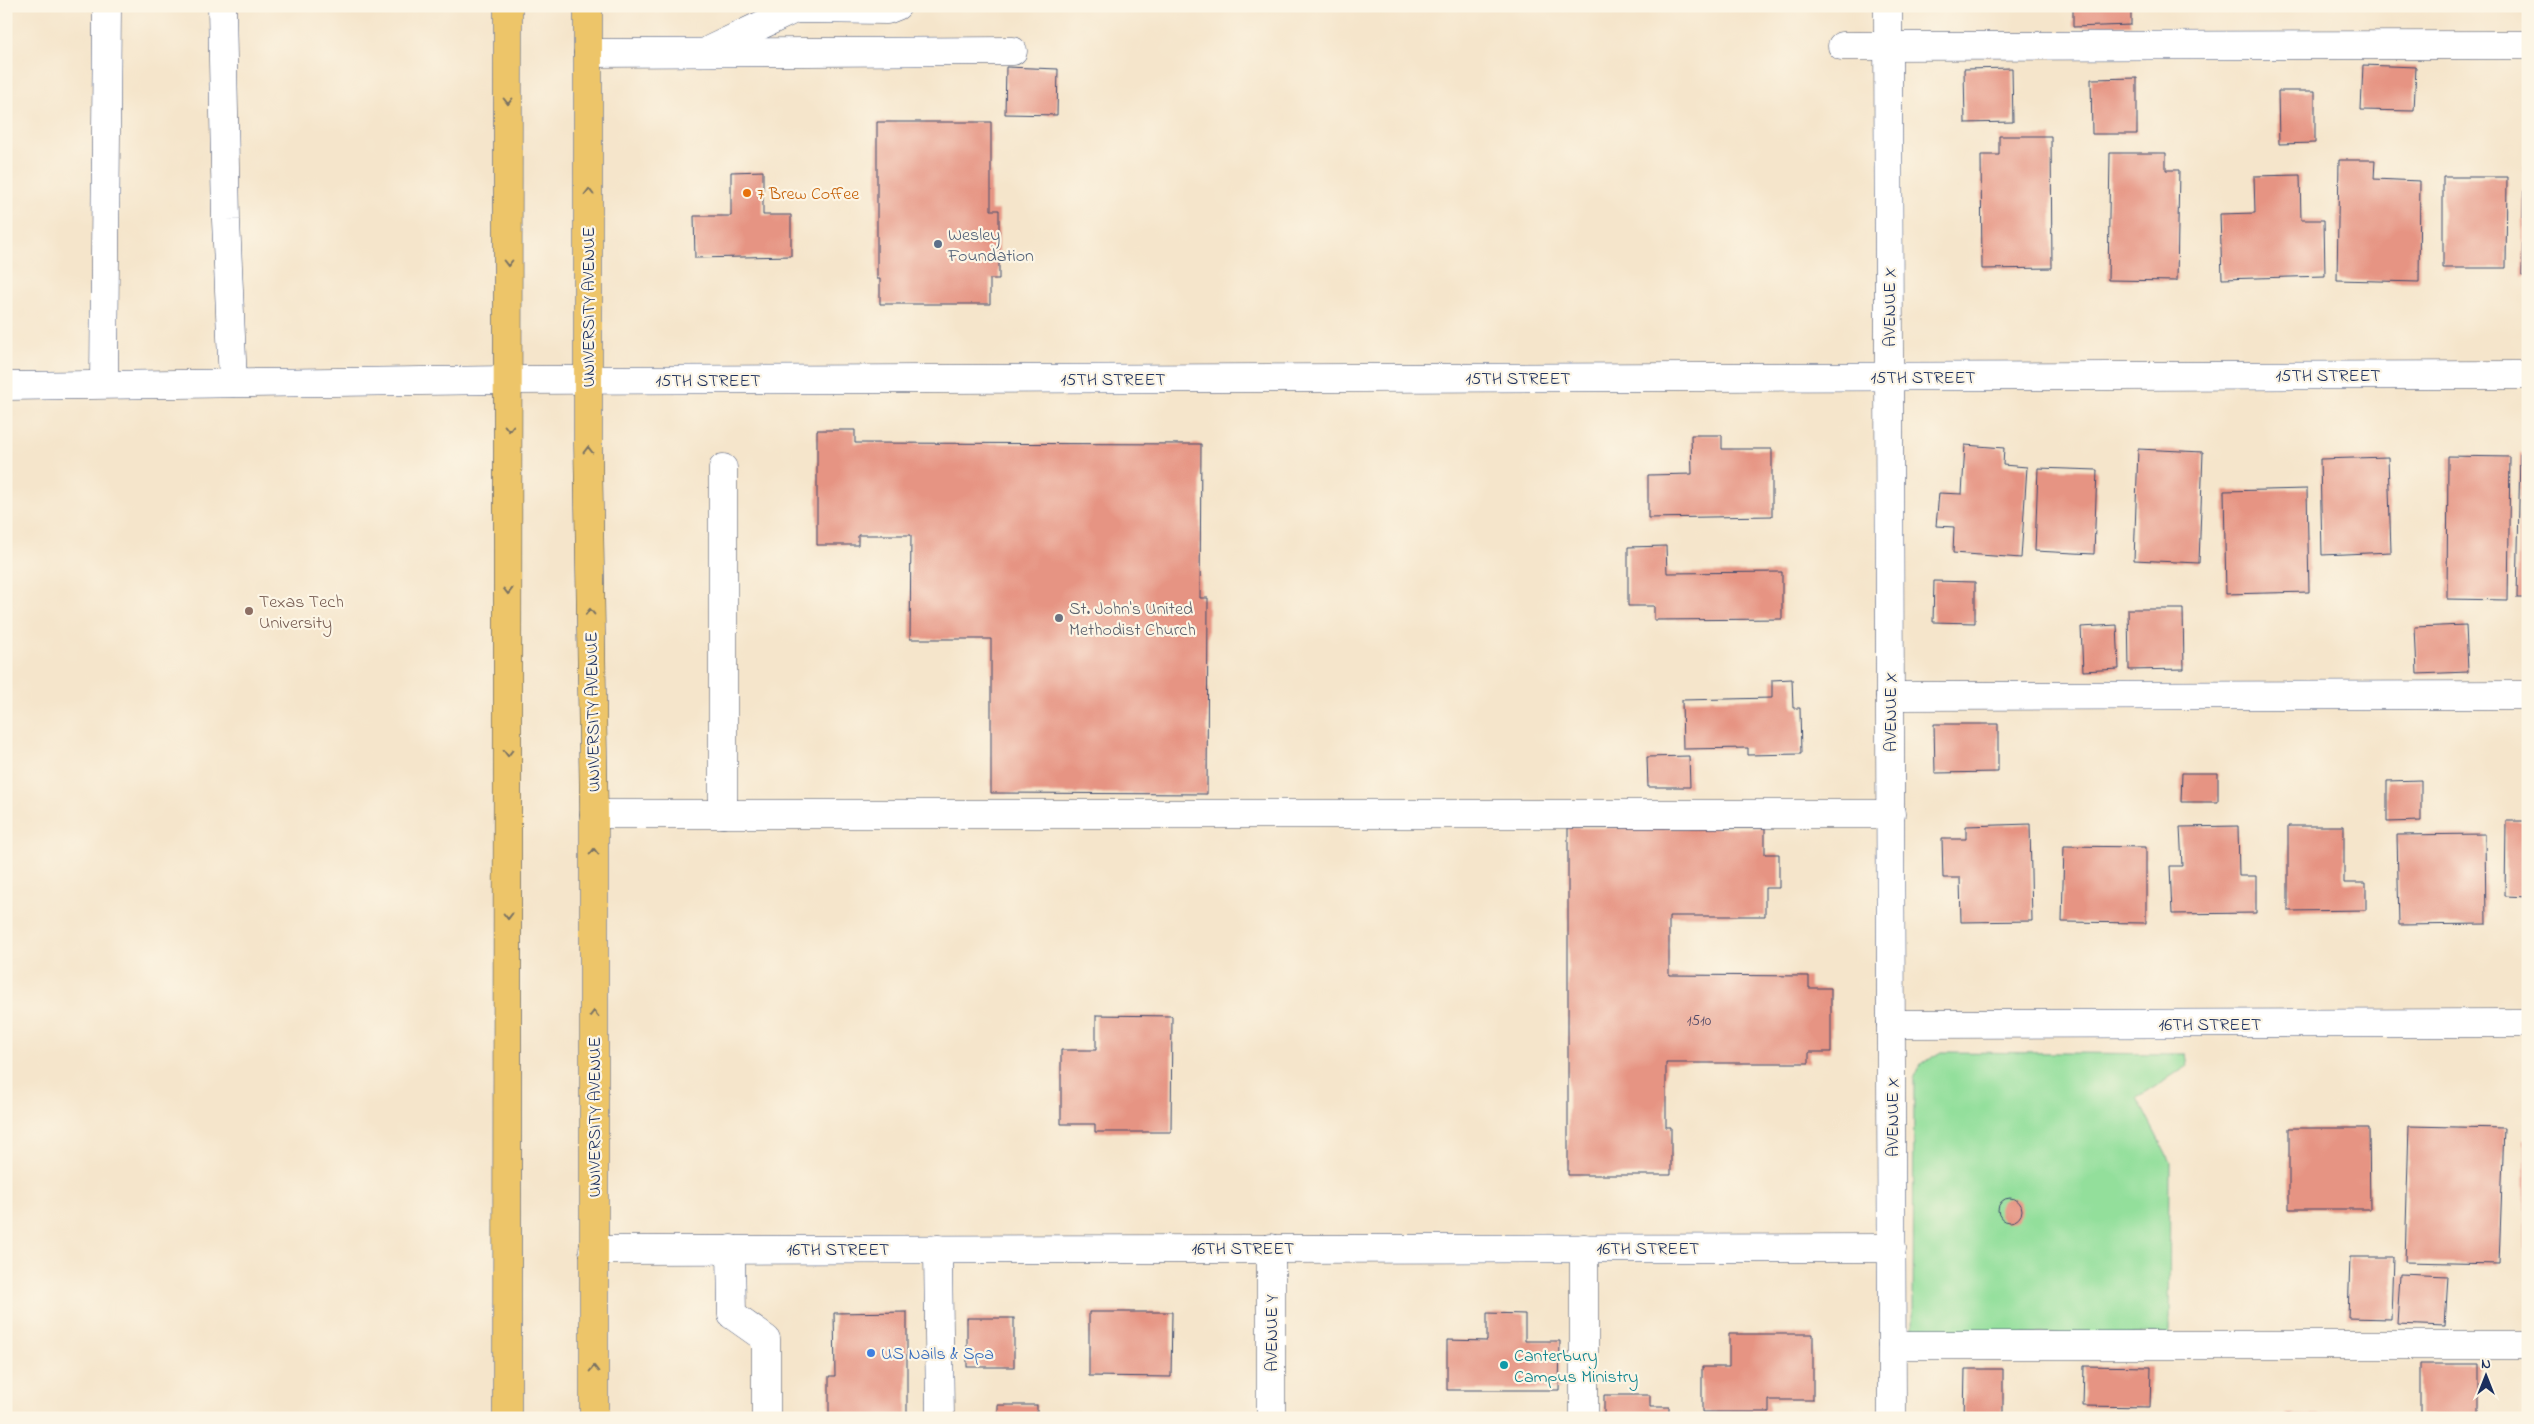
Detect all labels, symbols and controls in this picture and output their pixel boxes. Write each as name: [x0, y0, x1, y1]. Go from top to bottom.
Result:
one-way arrow: [503, 97, 513, 105]
place label: 7 Brew Coffee: [757, 182, 860, 208]
one-way arrow: [584, 187, 594, 195]
marker: 7 Brew Coffee: [741, 187, 753, 199]
place label: Wesley Foundation: [947, 223, 1034, 270]
street label: UNIVERSITY AVENUE: [577, 227, 603, 387]
marker: Wesley Foundation: [932, 238, 944, 250]
one-way arrow: [503, 260, 513, 267]
street label: AVENUE X: [1878, 267, 1904, 347]
street label: 15TH STREET: [2275, 364, 2381, 390]
street label: 15TH STREET: [1870, 366, 1976, 392]
street label: 15TH STREET: [1465, 367, 1571, 393]
street label: 15TH STREET: [1060, 368, 1166, 394]
street label: 15TH STREET: [655, 369, 761, 395]
one-way arrow: [504, 425, 514, 433]
one-way arrow: [583, 446, 593, 454]
one-way arrow: [503, 588, 513, 595]
place label: Texas Tech University: [259, 590, 344, 637]
place label: St. John's United Methodist Church: [1069, 597, 1196, 644]
marker: Texas Tech University: [243, 605, 255, 617]
one-way arrow: [585, 608, 596, 616]
marker: St. John's United Methodist Church: [1053, 612, 1065, 624]
street label: UNIVERSITY AVENUE: [580, 631, 608, 793]
street label: AVENUE X: [1879, 672, 1905, 752]
one-way arrow: [503, 750, 513, 758]
one-way arrow: [589, 847, 599, 855]
one-way arrow: [503, 912, 513, 920]
one-way arrow: [589, 1010, 599, 1018]
house number: 1510: [1687, 1010, 1712, 1032]
street label: 16TH STREET: [2159, 1013, 2261, 1039]
street label: UNIVERSITY AVENUE: [583, 1037, 609, 1197]
street label: AVENUE X: [1881, 1077, 1907, 1157]
street label: 16TH STREET: [1192, 1237, 1294, 1263]
street label: 16TH STREET: [1597, 1237, 1699, 1263]
street label: 16TH STREET: [787, 1238, 889, 1264]
street label: AVENUE Y: [1260, 1293, 1286, 1372]
place label: US Nails & Spa: [881, 1342, 994, 1368]
place label: Canterbury Campus Ministry: [1514, 1344, 1638, 1391]
marker: US Nails & Spa: [865, 1347, 877, 1359]
north arrow: [2462, 1352, 2512, 1402]
text: N: [2481, 1354, 2491, 1375]
marker: Canterbury Campus Ministry: [1498, 1359, 1510, 1371]
one-way arrow: [589, 1365, 599, 1372]

